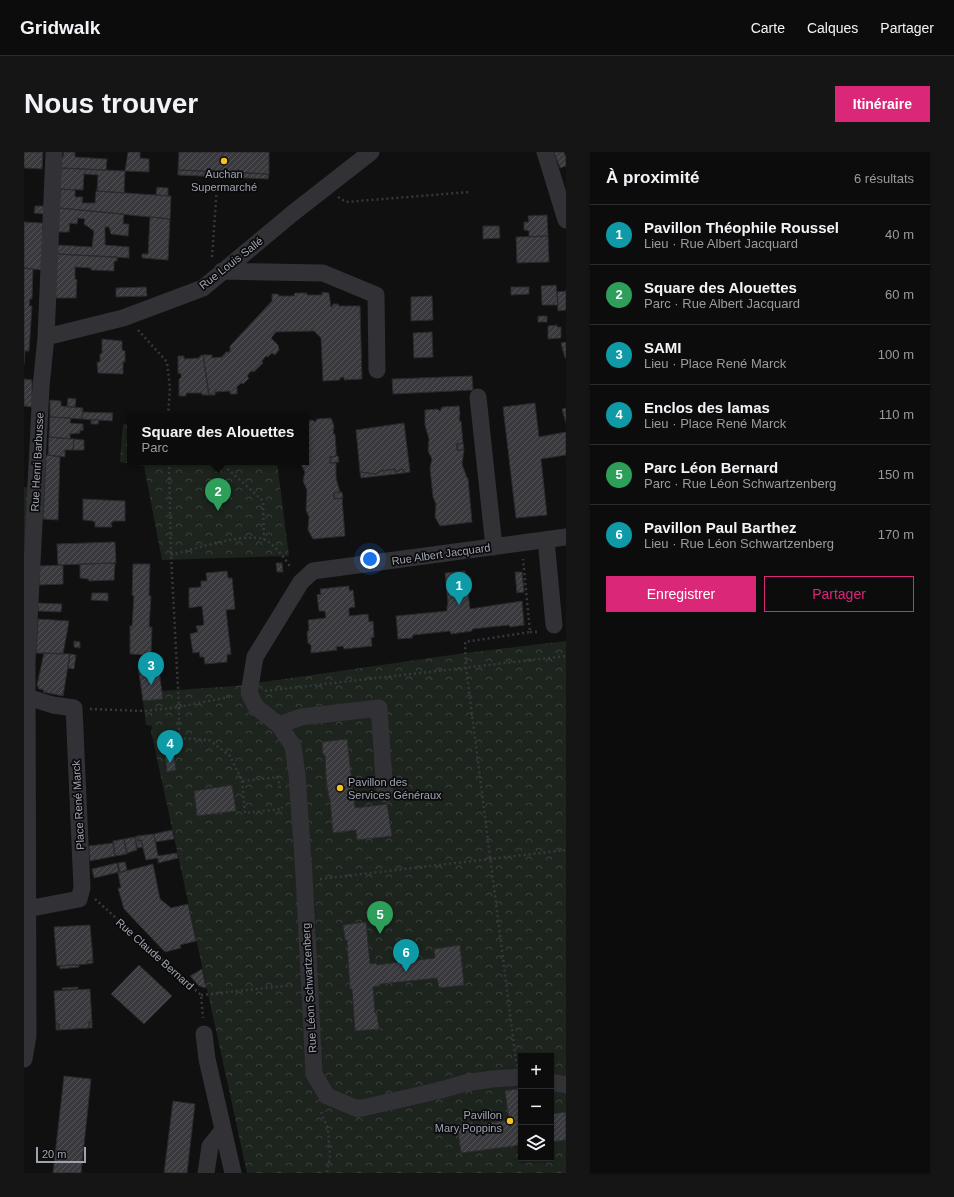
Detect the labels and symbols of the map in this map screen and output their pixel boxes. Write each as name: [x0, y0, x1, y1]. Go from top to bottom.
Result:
marker: Auchan Supermarché: [219, 156, 229, 166]
place label: Auchan Supermarché: [191, 168, 257, 193]
street label: Rue Louis Sallé: [197, 235, 265, 291]
street label: Rue Henri Barbusse: [28, 412, 46, 512]
pin: 2: [205, 478, 231, 511]
street label: Rue Albert Jacquard: [391, 541, 491, 567]
your location: [360, 549, 380, 569]
pin: 1: [446, 572, 472, 605]
pin: 3: [138, 652, 164, 685]
pin: 4: [157, 730, 183, 763]
street label: Place René Marck: [70, 759, 86, 850]
place label: Pavillon des Services Généraux: [348, 776, 442, 801]
marker: Pavillon des Services Généraux: [335, 783, 345, 793]
pin: 5: [367, 901, 393, 934]
street label: Rue Claude Bernard: [114, 916, 196, 992]
street label: Rue Léon Schwartzenberg: [300, 923, 318, 1053]
pin: 6: [393, 939, 419, 972]
place label: Pavillon Mary Poppins: [435, 1109, 502, 1134]
marker: Pavillon Mary Poppins: [505, 1116, 515, 1126]
scale bar: [36, 1145, 86, 1164]

